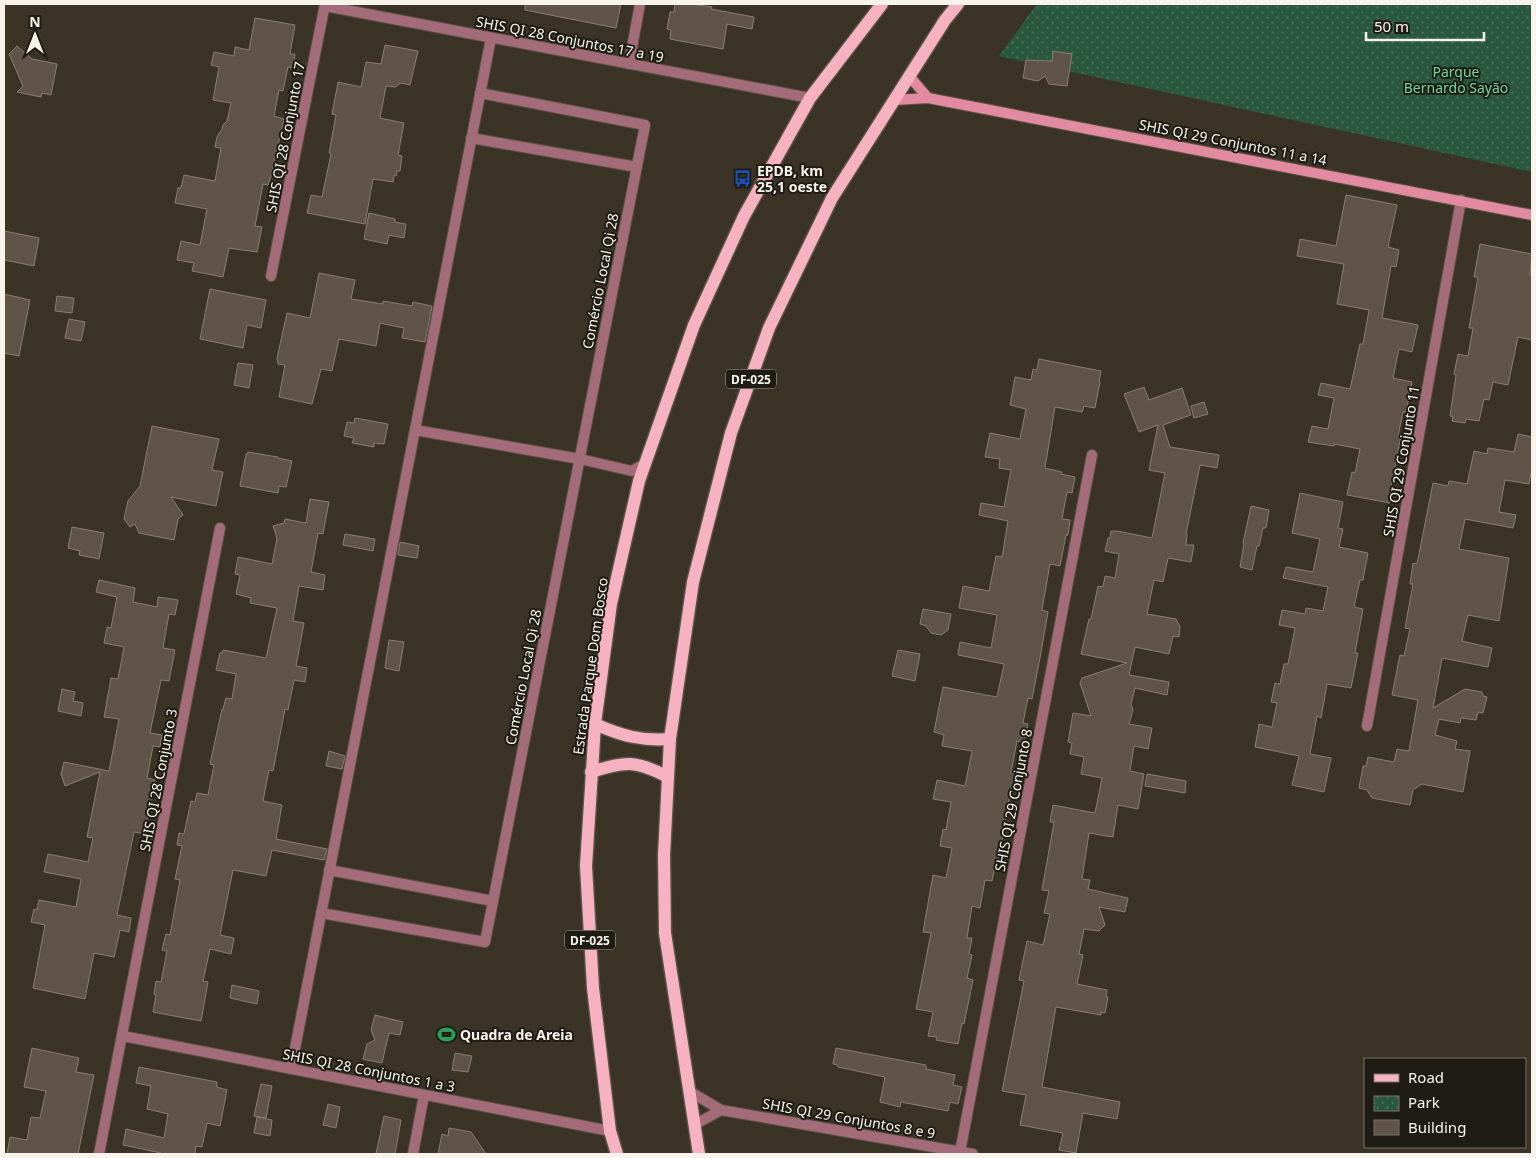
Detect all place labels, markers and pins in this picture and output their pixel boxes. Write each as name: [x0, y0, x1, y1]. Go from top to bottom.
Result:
place label: EPDB, km 25,1 oeste: [757, 161, 827, 196]
bus stop icon: EPDB, km 25,1 oeste: [733, 168, 753, 188]
sports icon: Quadra de Areia: [436, 1024, 456, 1044]
place label: Quadra de Areia: [460, 1025, 573, 1044]

